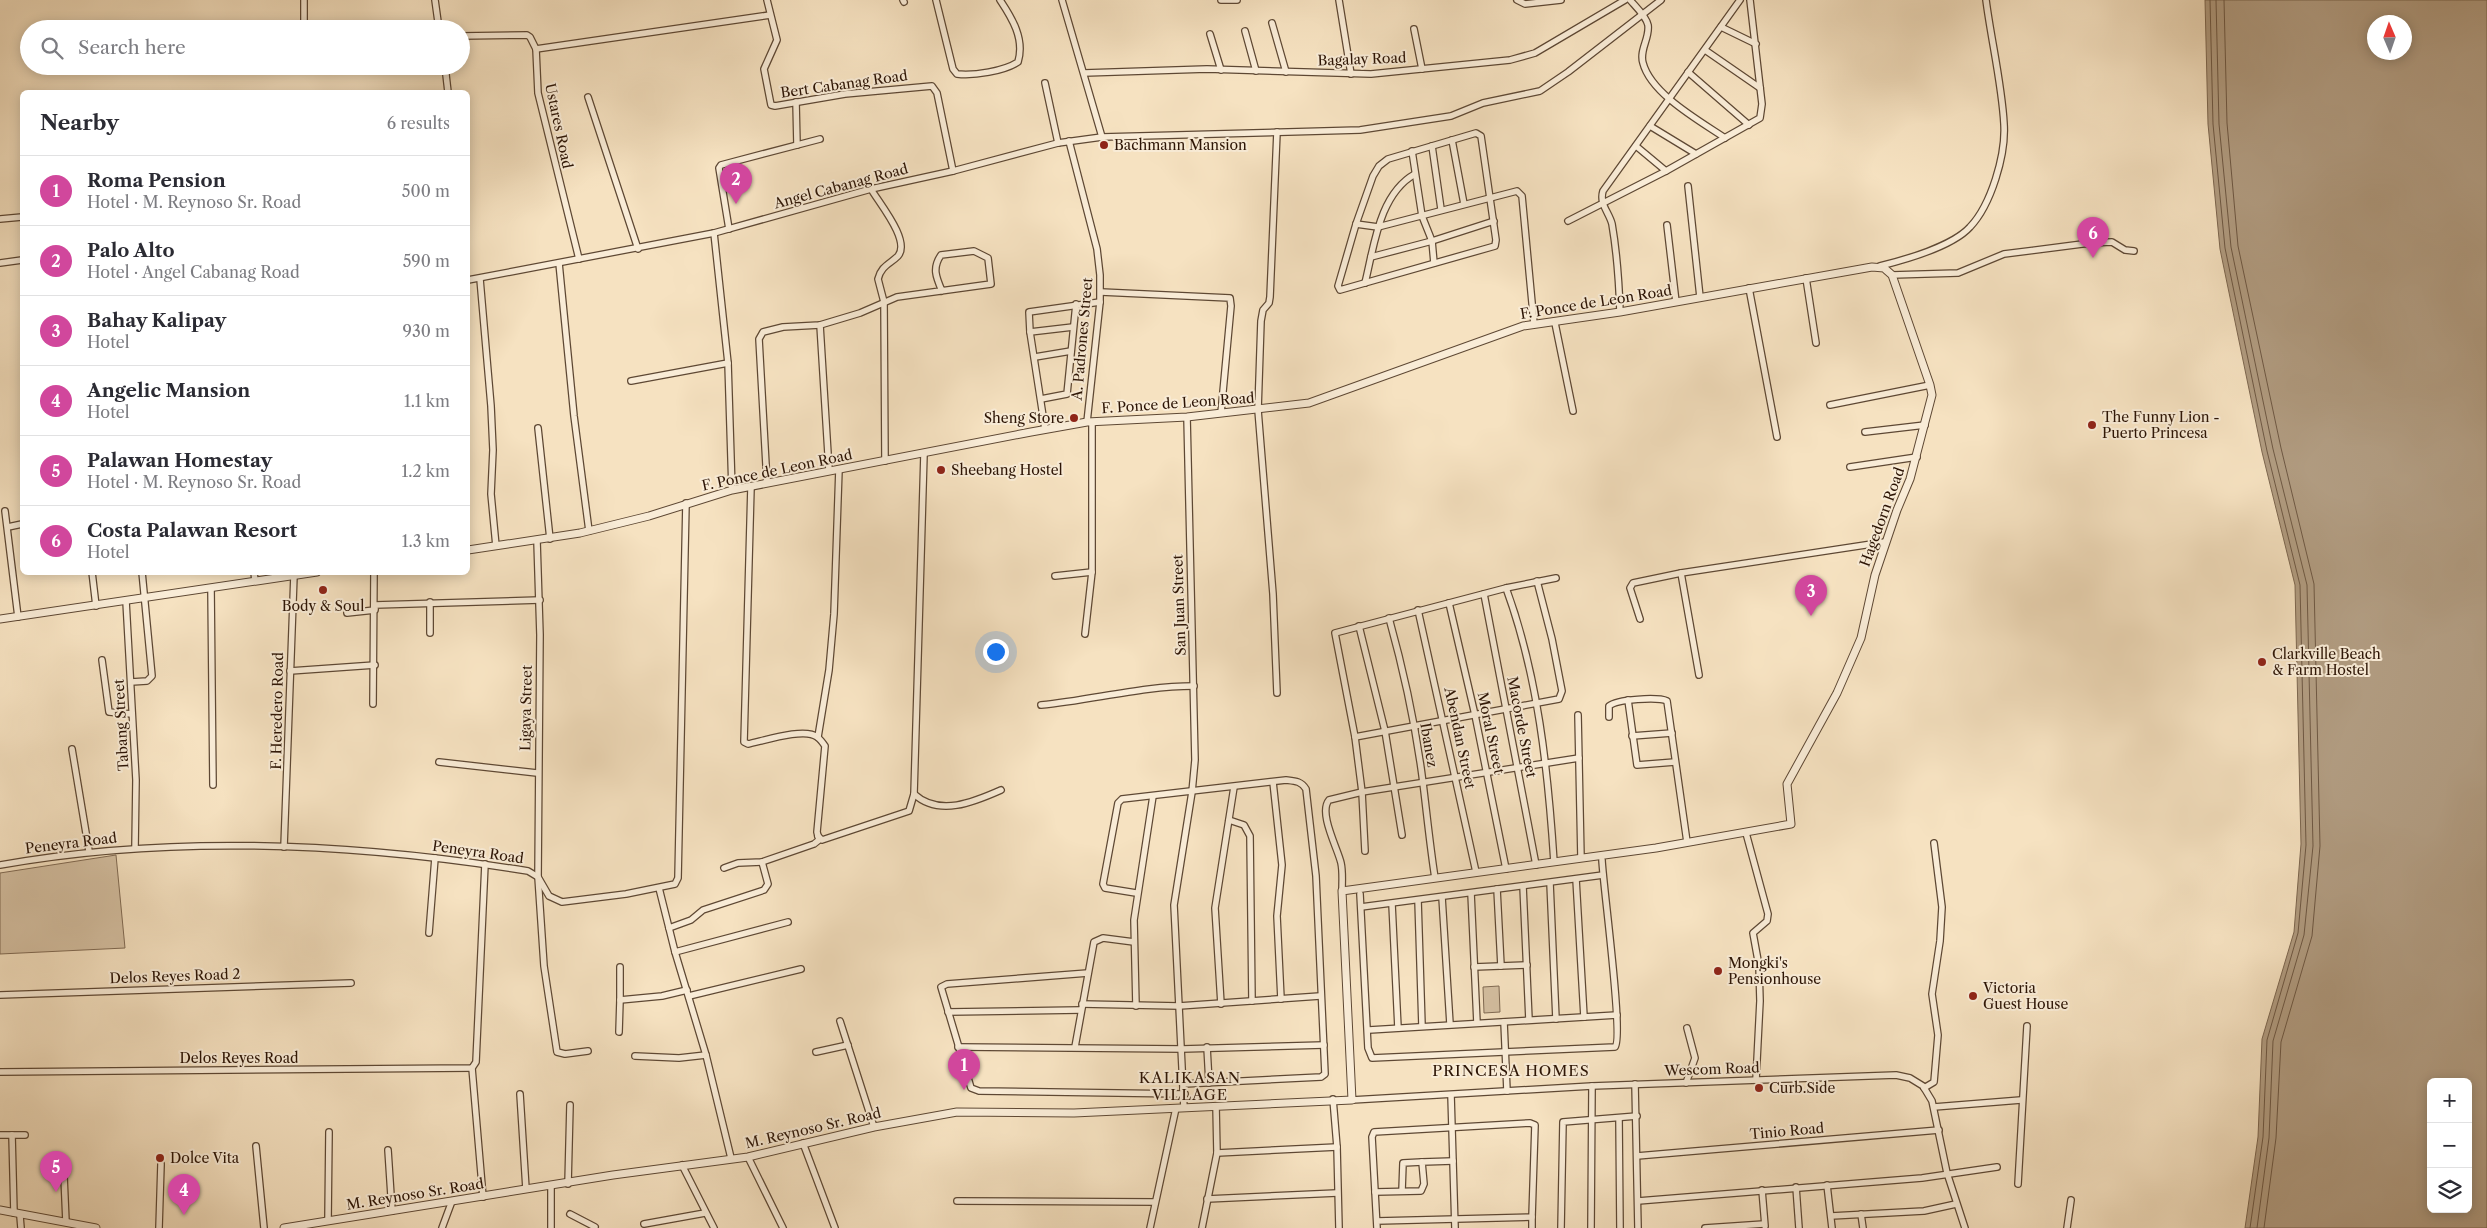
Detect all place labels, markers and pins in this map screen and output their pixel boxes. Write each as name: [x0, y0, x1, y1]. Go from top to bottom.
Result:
place label: Bachmann Mansion: [1114, 136, 1247, 154]
marker: Bachmann Mansion: [1098, 139, 1110, 151]
pin: 2: [720, 163, 752, 204]
pin: 6: [2077, 217, 2109, 258]
place label: The Funny Lion - Puerto Princesa: [2102, 408, 2220, 442]
place label: Sheng Store: [984, 409, 1064, 427]
marker: Sheng Store: [1068, 412, 1080, 424]
marker: The Funny Lion - Puerto Princesa: [2086, 419, 2098, 431]
place label: Sheebang Hostel: [951, 461, 1063, 479]
marker: Sheebang Hostel: [935, 464, 947, 476]
pin: 3: [1795, 575, 1827, 616]
marker: Body & Soul: [317, 584, 329, 596]
place label: Body & Soul: [282, 597, 364, 615]
place label: Clarkville Beach & Farm Hostel: [2272, 645, 2381, 679]
marker: Clarkville Beach & Farm Hostel: [2256, 656, 2268, 668]
place label: Mongki's Pensionhouse: [1728, 954, 1821, 988]
marker: Mongki's Pensionhouse: [1712, 965, 1724, 977]
place label: Victoria Guest House: [1982, 979, 2068, 1013]
marker: Victoria Guest House: [1967, 990, 1979, 1002]
pin: 1: [948, 1049, 980, 1090]
place label: Curb.Side: [1769, 1079, 1836, 1097]
marker: Curb.Side: [1753, 1082, 1765, 1094]
place label: Dolce Vita: [170, 1149, 240, 1167]
pin: 5: [40, 1151, 72, 1192]
marker: Dolce Vita: [154, 1152, 166, 1164]
pin: 4: [168, 1174, 200, 1215]

